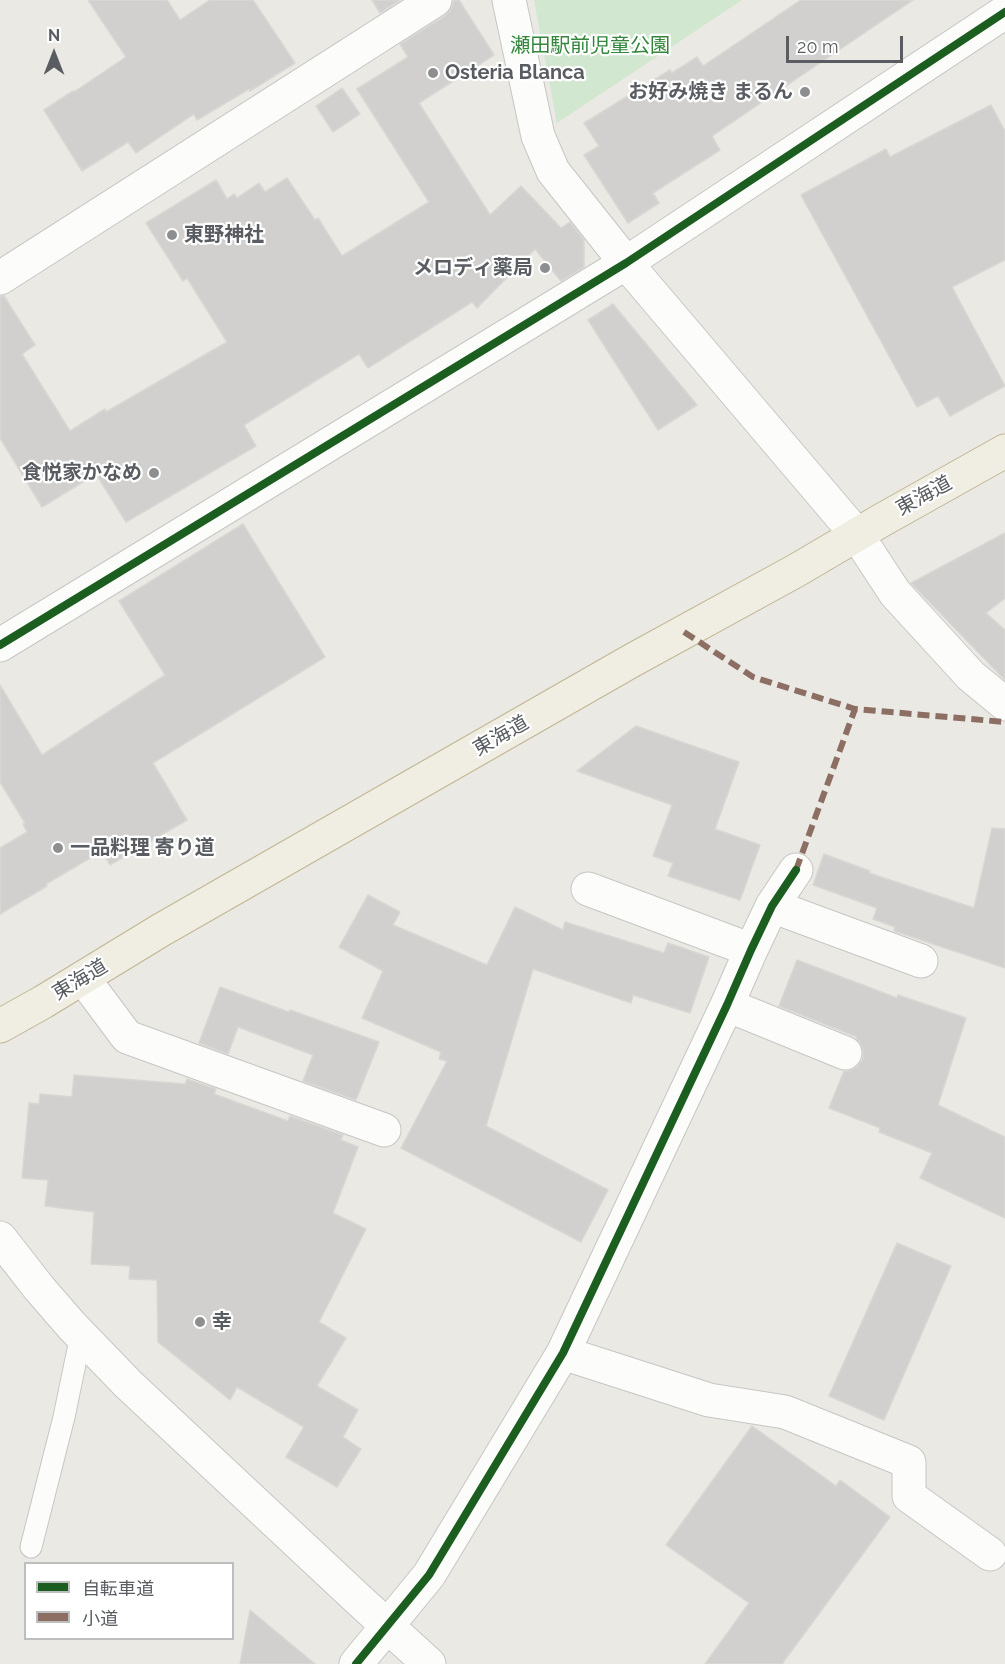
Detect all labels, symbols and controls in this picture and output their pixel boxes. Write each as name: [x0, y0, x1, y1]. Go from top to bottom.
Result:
north arrow: [24, 24, 84, 84]
scale bar: [789, 24, 906, 62]
text: N: [48, 26, 60, 45]
park label: 瀬田駅前児童公園: [510, 34, 670, 58]
text: 20 m: [797, 36, 839, 57]
place label: Osteria Blanca: [445, 61, 585, 85]
marker: Osteria Blanca: [426, 66, 440, 80]
place label: お好み焼き まるん: [628, 80, 793, 104]
marker: お好み焼き まるん: [798, 85, 812, 99]
place label: 東野神社: [184, 223, 264, 247]
marker: 東野神社: [165, 228, 179, 242]
place label: メロディ薬局: [413, 256, 533, 280]
marker: メロディ薬局: [538, 261, 552, 275]
place label: 食悦家かなめ: [22, 461, 142, 485]
marker: 食悦家かなめ: [147, 466, 161, 480]
street label: 東海道: [892, 471, 956, 521]
street label: 東海道: [469, 711, 533, 761]
place label: 一品料理 寄り道: [70, 836, 215, 860]
marker: 一品料理 寄り道: [51, 841, 65, 855]
street label: 東海道: [48, 954, 112, 1006]
place label: 幸: [212, 1310, 232, 1334]
marker: 幸: [193, 1315, 207, 1329]
legend: [24, 1562, 234, 1640]
text: 自転車道: [82, 1578, 154, 1599]
text: 小道: [82, 1608, 118, 1629]

